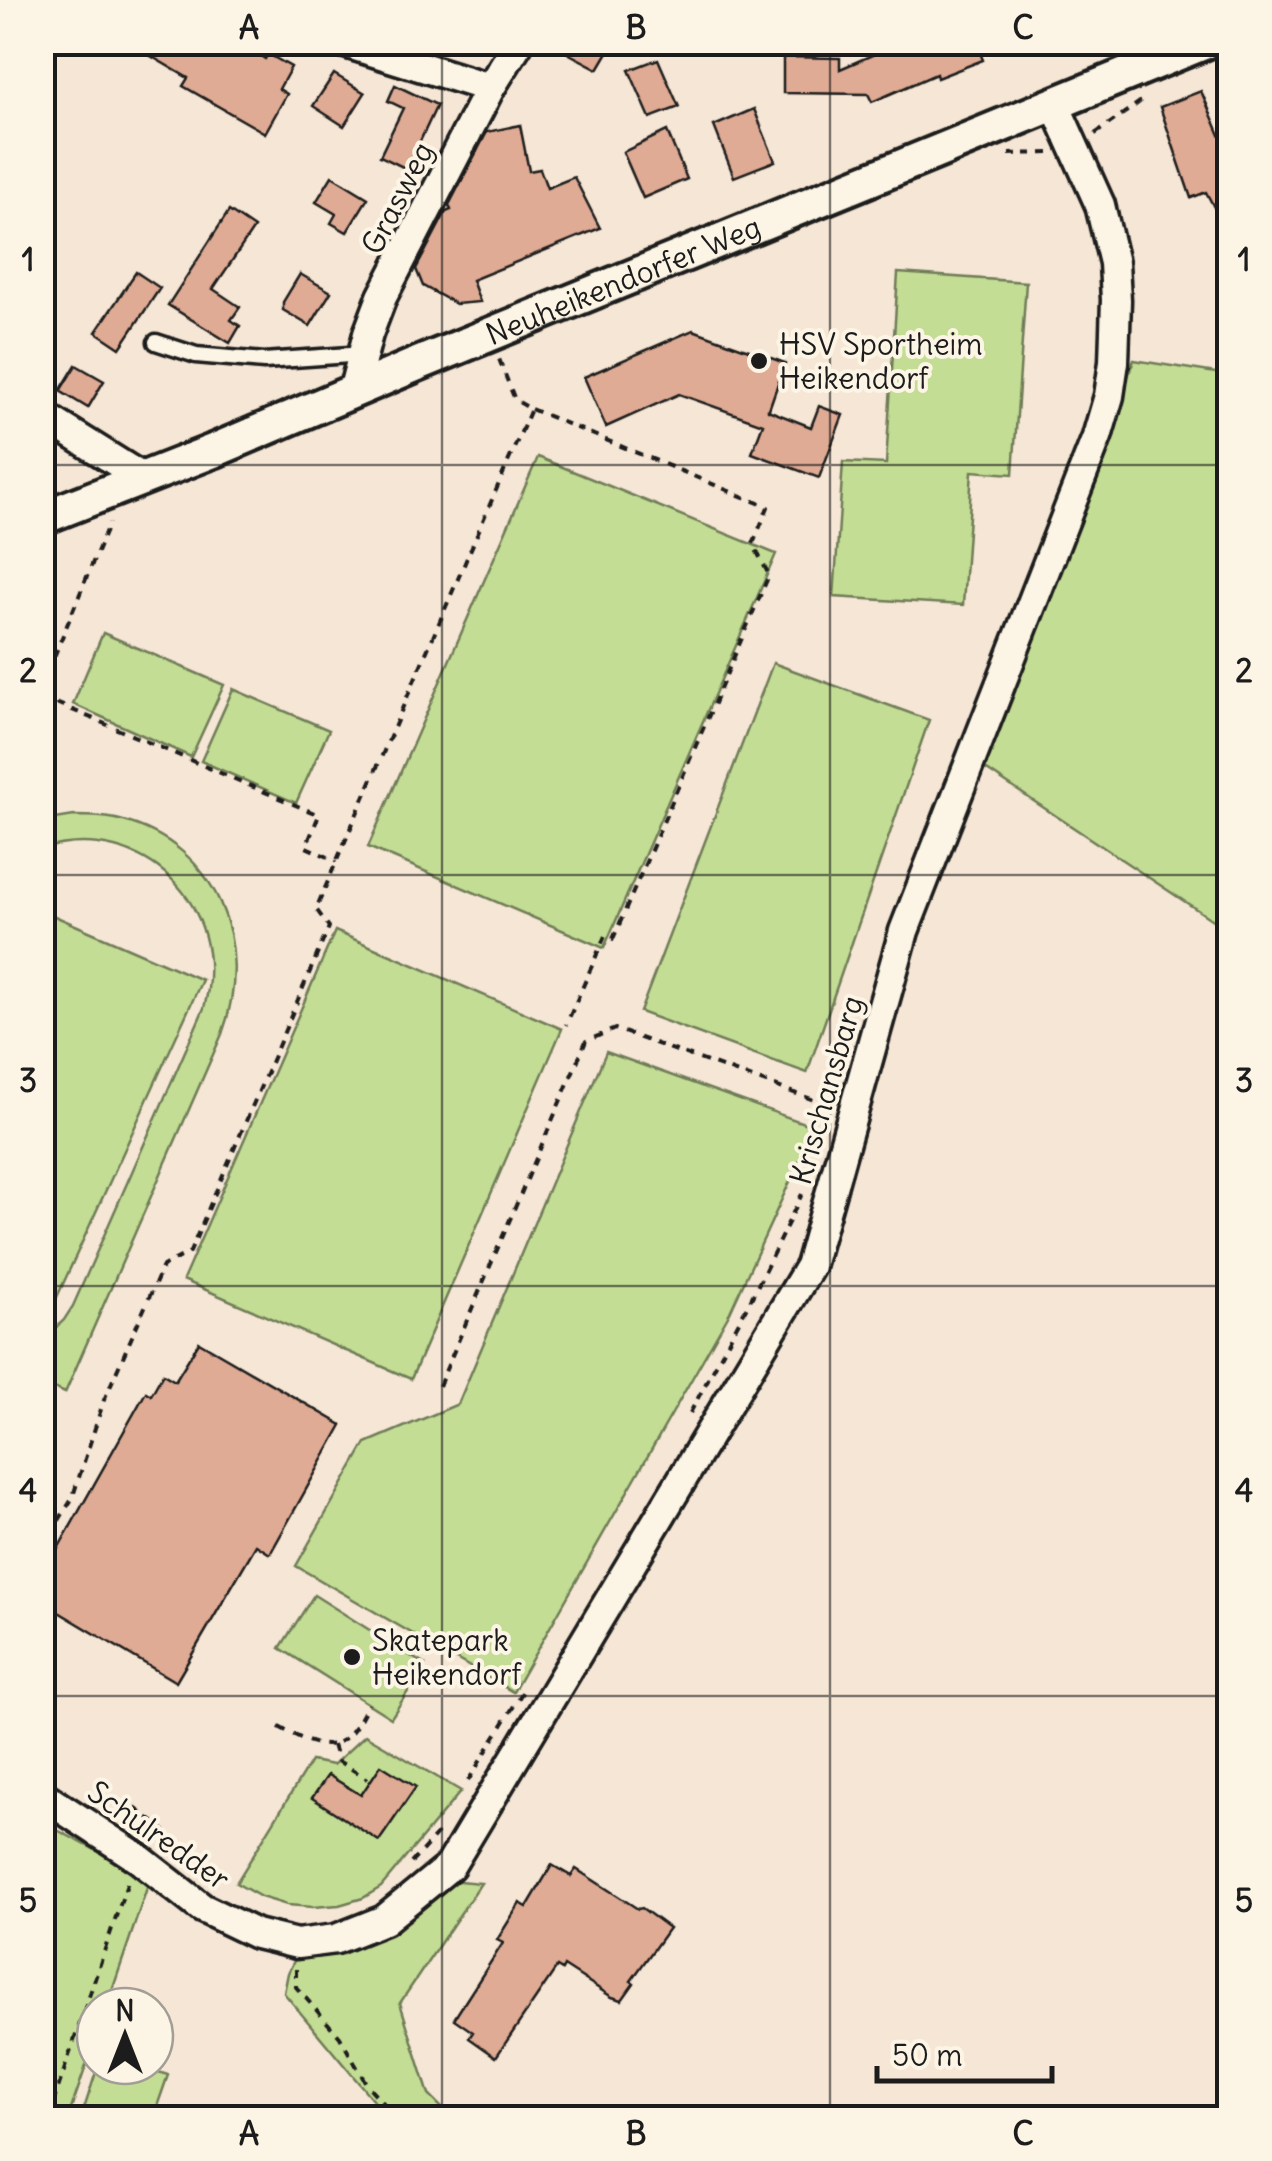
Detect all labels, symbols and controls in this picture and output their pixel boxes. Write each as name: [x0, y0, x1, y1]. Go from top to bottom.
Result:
text: A: [239, 7, 259, 48]
text: B: [626, 7, 646, 48]
text: C: [1012, 7, 1034, 48]
street label: Grasweg: [353, 136, 441, 260]
street label: Neuheikendorfer Weg: [480, 207, 766, 353]
text: 1: [22, 239, 34, 280]
text: 1: [1238, 239, 1250, 280]
place label: HSV Sportheim Heikendorf: [779, 325, 983, 397]
marker: HSV Sportheim Heikendorf: [748, 350, 770, 372]
text: 2: [19, 650, 37, 691]
text: 2: [1235, 650, 1253, 691]
street label: Krischansbarg: [781, 991, 871, 1189]
text: 3: [19, 1060, 37, 1101]
text: 3: [1235, 1060, 1253, 1101]
text: 4: [19, 1470, 37, 1511]
text: 4: [1235, 1470, 1253, 1511]
place label: Skatepark Heikendorf: [372, 1621, 523, 1693]
marker: Skatepark Heikendorf: [341, 1646, 363, 1668]
street label: Schulredder: [81, 1772, 237, 1898]
text: 5: [19, 1880, 37, 1921]
text: 5: [1235, 1880, 1253, 1921]
north arrow: [75, 1986, 175, 2086]
text: N: [115, 1993, 135, 2029]
scale bar: [877, 2021, 1052, 2083]
text: 50 m: [892, 2036, 962, 2074]
text: A: [239, 2113, 259, 2154]
text: B: [626, 2113, 646, 2154]
text: C: [1012, 2113, 1034, 2154]

